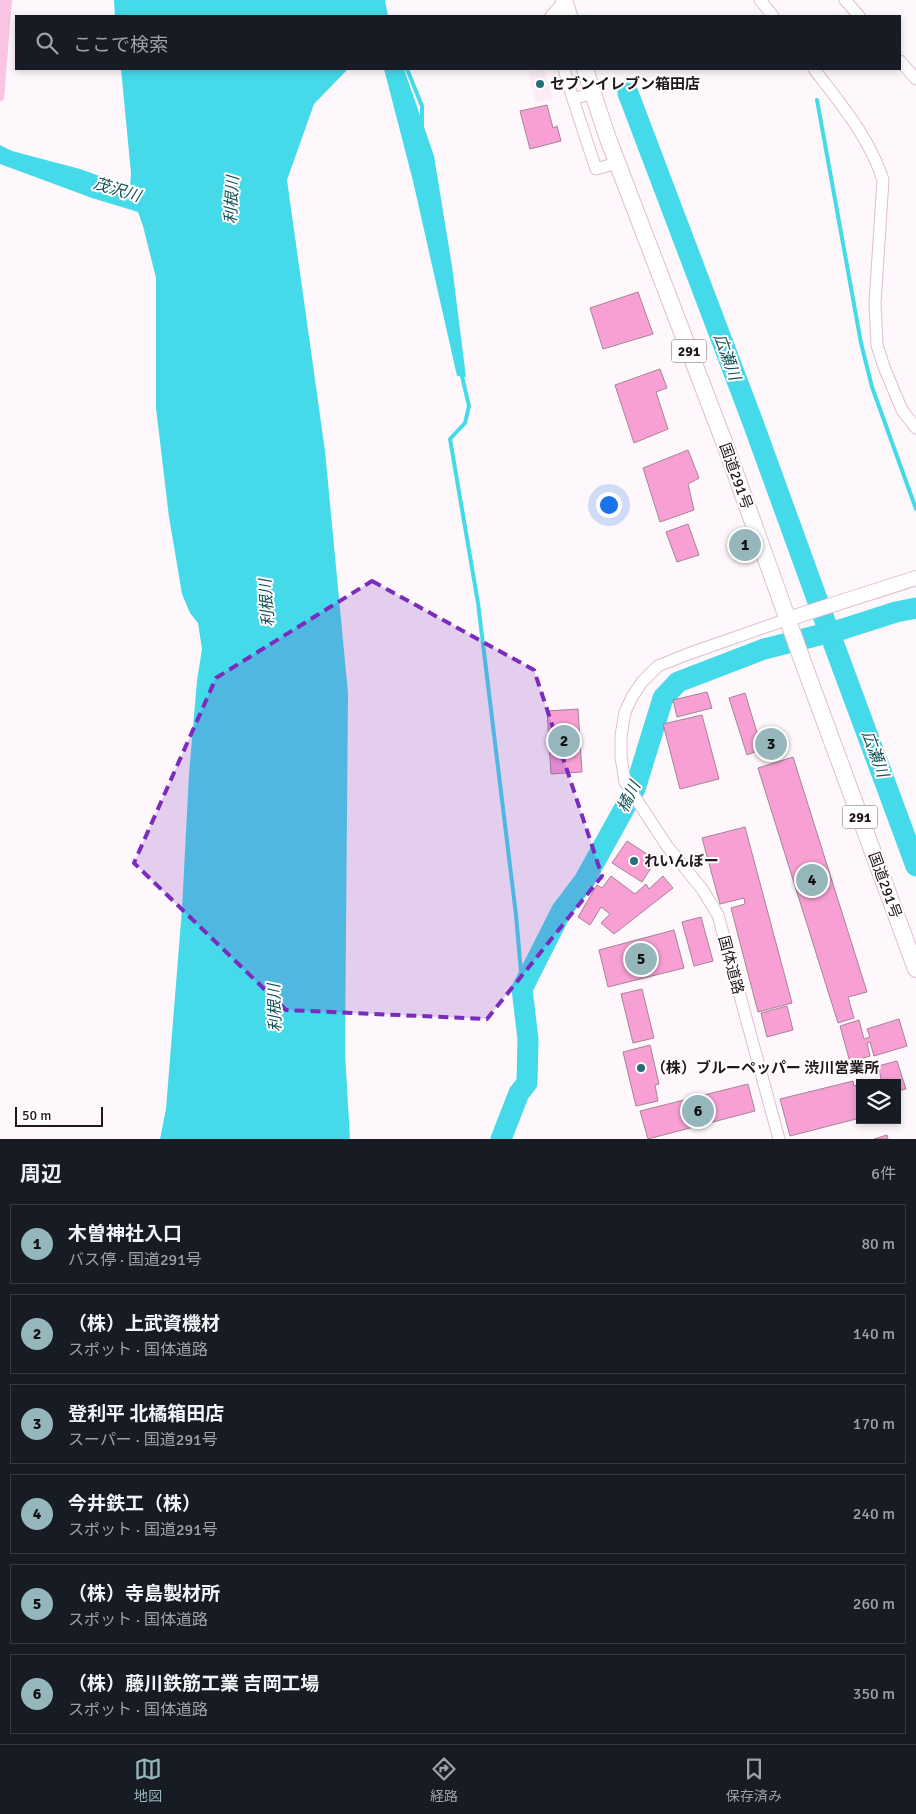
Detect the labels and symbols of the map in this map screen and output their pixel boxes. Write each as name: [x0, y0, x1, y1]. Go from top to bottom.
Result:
place label: セブンイレブン箱田店: [550, 75, 700, 93]
marker: セブンイレブン箱田店: [534, 78, 546, 90]
water label: 茂沢川: [91, 173, 145, 207]
water label: 利根川: [221, 174, 243, 224]
water label: 広瀬川: [709, 331, 745, 385]
road number: 291: [672, 340, 706, 362]
street label: 国道291号: [716, 440, 756, 512]
your location: [596, 492, 622, 518]
pin: 1: [729, 526, 761, 564]
water label: 利根川: [255, 576, 279, 628]
pin: 2: [548, 722, 580, 760]
pin: 3: [755, 725, 787, 763]
water label: 広瀬川: [857, 728, 893, 782]
water label: 橘川: [613, 776, 646, 816]
road number: 291: [842, 806, 878, 829]
street label: 国道291号: [865, 849, 905, 921]
place label: れいんぼー: [644, 852, 719, 870]
marker: れいんぼー: [628, 855, 640, 867]
pin: 4: [796, 861, 828, 899]
street label: 国体道路: [715, 934, 747, 996]
pin: 5: [625, 940, 657, 978]
water label: 利根川: [264, 982, 286, 1032]
place label: （株）ブルーペッパー 渋川営業所: [651, 1059, 879, 1077]
marker: （株）ブルーペッパー 渋川営業所: [635, 1062, 647, 1074]
pin: 6: [682, 1092, 714, 1130]
scale bar: [15, 1104, 102, 1127]

